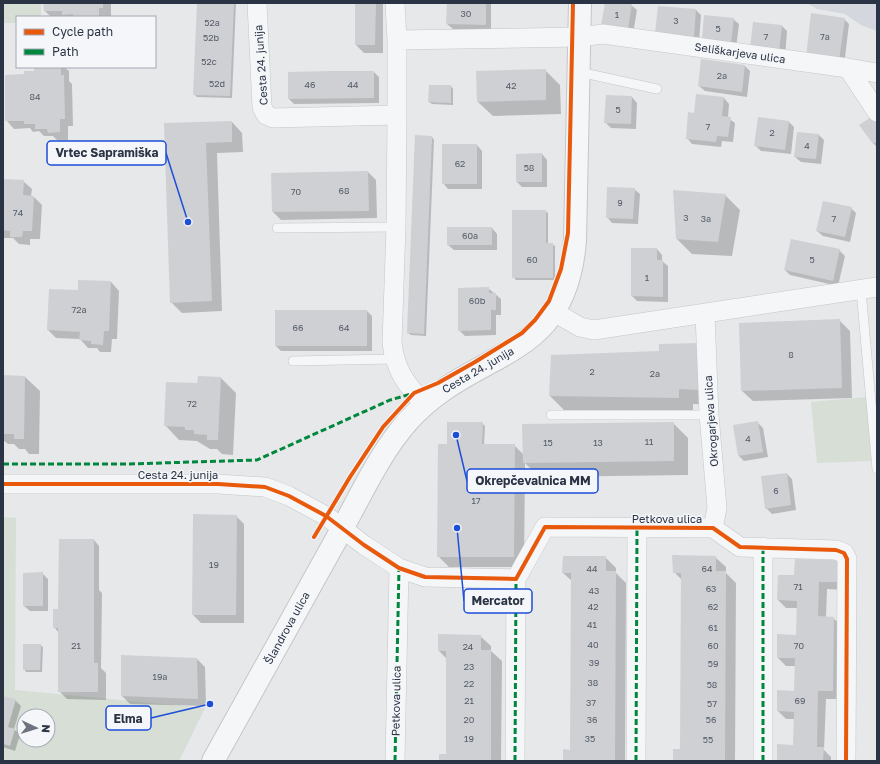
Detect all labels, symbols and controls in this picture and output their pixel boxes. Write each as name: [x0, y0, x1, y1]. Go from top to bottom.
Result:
house number: 30: [461, 8, 472, 19]
house number: 1: [615, 9, 620, 20]
house number: 3: [673, 15, 679, 26]
legend: [16, 16, 156, 68]
house number: 52a: [204, 17, 220, 28]
house number: 5: [715, 23, 721, 34]
text: Cycle path: [52, 24, 113, 39]
street label: Cesta 24. junija: [251, 24, 270, 106]
house number: 7: [764, 31, 769, 42]
house number: 7a: [820, 31, 830, 42]
house number: 52b: [203, 32, 219, 43]
street label: Seliškarjeva ulica: [694, 40, 786, 65]
text: Path: [52, 44, 79, 59]
house number: 52c: [201, 56, 217, 67]
house number: 2a: [717, 70, 727, 81]
house number: 52d: [209, 78, 225, 89]
house number: 46: [305, 79, 315, 90]
house number: 44: [348, 79, 359, 90]
house number: 42: [506, 80, 516, 91]
house number: 84: [30, 91, 41, 102]
house number: 5: [615, 104, 621, 115]
house number: 7: [706, 121, 711, 132]
house number: 2: [769, 127, 775, 138]
house number: 4: [804, 140, 810, 151]
callout: Vrtec Sapramiška: [47, 141, 166, 165]
text: Vrtec Sapramiška: [56, 145, 159, 160]
house number: 62: [455, 158, 465, 169]
house number: 58: [524, 162, 534, 173]
house number: 68: [339, 185, 349, 196]
house number: 70: [291, 186, 302, 197]
house number: 9: [617, 197, 623, 208]
house number: 74: [13, 207, 24, 218]
house number: 3: [683, 212, 689, 223]
house number: 3a: [701, 213, 711, 224]
house number: 7: [832, 213, 837, 224]
house number: 60a: [462, 230, 478, 241]
house number: 60: [526, 254, 538, 265]
house number: 5: [809, 254, 815, 265]
house number: 1: [645, 272, 650, 283]
house number: 60b: [469, 295, 486, 306]
house number: 72a: [71, 304, 87, 315]
house number: 66: [293, 322, 303, 333]
house number: 64: [339, 322, 350, 333]
street label: Cesta 24. junija: [440, 344, 516, 395]
house number: 8: [788, 349, 794, 360]
house number: 2: [589, 366, 595, 377]
house number: 2a: [650, 368, 660, 379]
street label: Okrogarjeva ulica: [701, 375, 720, 467]
house number: 72: [187, 398, 197, 409]
house number: 4: [745, 433, 751, 444]
house number: 11: [645, 436, 654, 447]
house number: 15: [543, 437, 553, 448]
house number: 13: [593, 437, 603, 448]
street label: Cesta 24. junija: [138, 468, 218, 481]
callout: Okrepčevalnica MM: [467, 469, 598, 493]
text: Okrepčevalnica MM: [475, 473, 591, 488]
house number: 6: [773, 485, 779, 496]
house number: 17: [471, 495, 481, 506]
street label: Petkova ulica: [632, 512, 702, 525]
house number: 19: [209, 559, 219, 570]
house number: 44: [587, 563, 598, 574]
house number: 64: [702, 563, 713, 574]
house number: 71: [793, 581, 803, 592]
house number: 63: [706, 583, 716, 594]
house number: 43: [589, 585, 599, 596]
street label: Šlandrova ulica: [261, 589, 312, 666]
callout: Mercator: [464, 589, 532, 613]
text: Mercator: [472, 593, 525, 608]
house number: 42: [588, 601, 598, 612]
house number: 62: [708, 601, 718, 612]
house number: 41: [587, 619, 598, 630]
house number: 61: [708, 622, 719, 633]
house number: 40: [587, 639, 599, 650]
house number: 21: [71, 640, 81, 651]
house number: 60: [707, 640, 719, 651]
house number: 70: [794, 640, 805, 651]
house number: 24: [463, 641, 474, 652]
house number: 39: [589, 657, 599, 668]
house number: 59: [708, 658, 718, 669]
house number: 23: [464, 661, 474, 672]
street label: Petkova ulica: [388, 666, 403, 736]
house number: 19a: [153, 671, 167, 682]
house number: 38: [588, 677, 598, 688]
house number: 22: [464, 678, 474, 689]
house number: 58: [707, 679, 717, 690]
house number: 21: [464, 695, 474, 706]
house number: 69: [795, 695, 805, 706]
house number: 37: [586, 697, 596, 708]
house number: 57: [707, 698, 717, 709]
callout: Elma: [106, 706, 151, 730]
north arrow: [16, 708, 56, 748]
text: Elma: [114, 711, 143, 726]
house number: 20: [464, 714, 475, 725]
house number: 36: [587, 714, 597, 725]
house number: 56: [706, 714, 716, 725]
text: N: [40, 724, 53, 733]
house number: 19: [464, 733, 474, 744]
house number: 35: [585, 733, 595, 744]
house number: 55: [703, 734, 713, 745]

